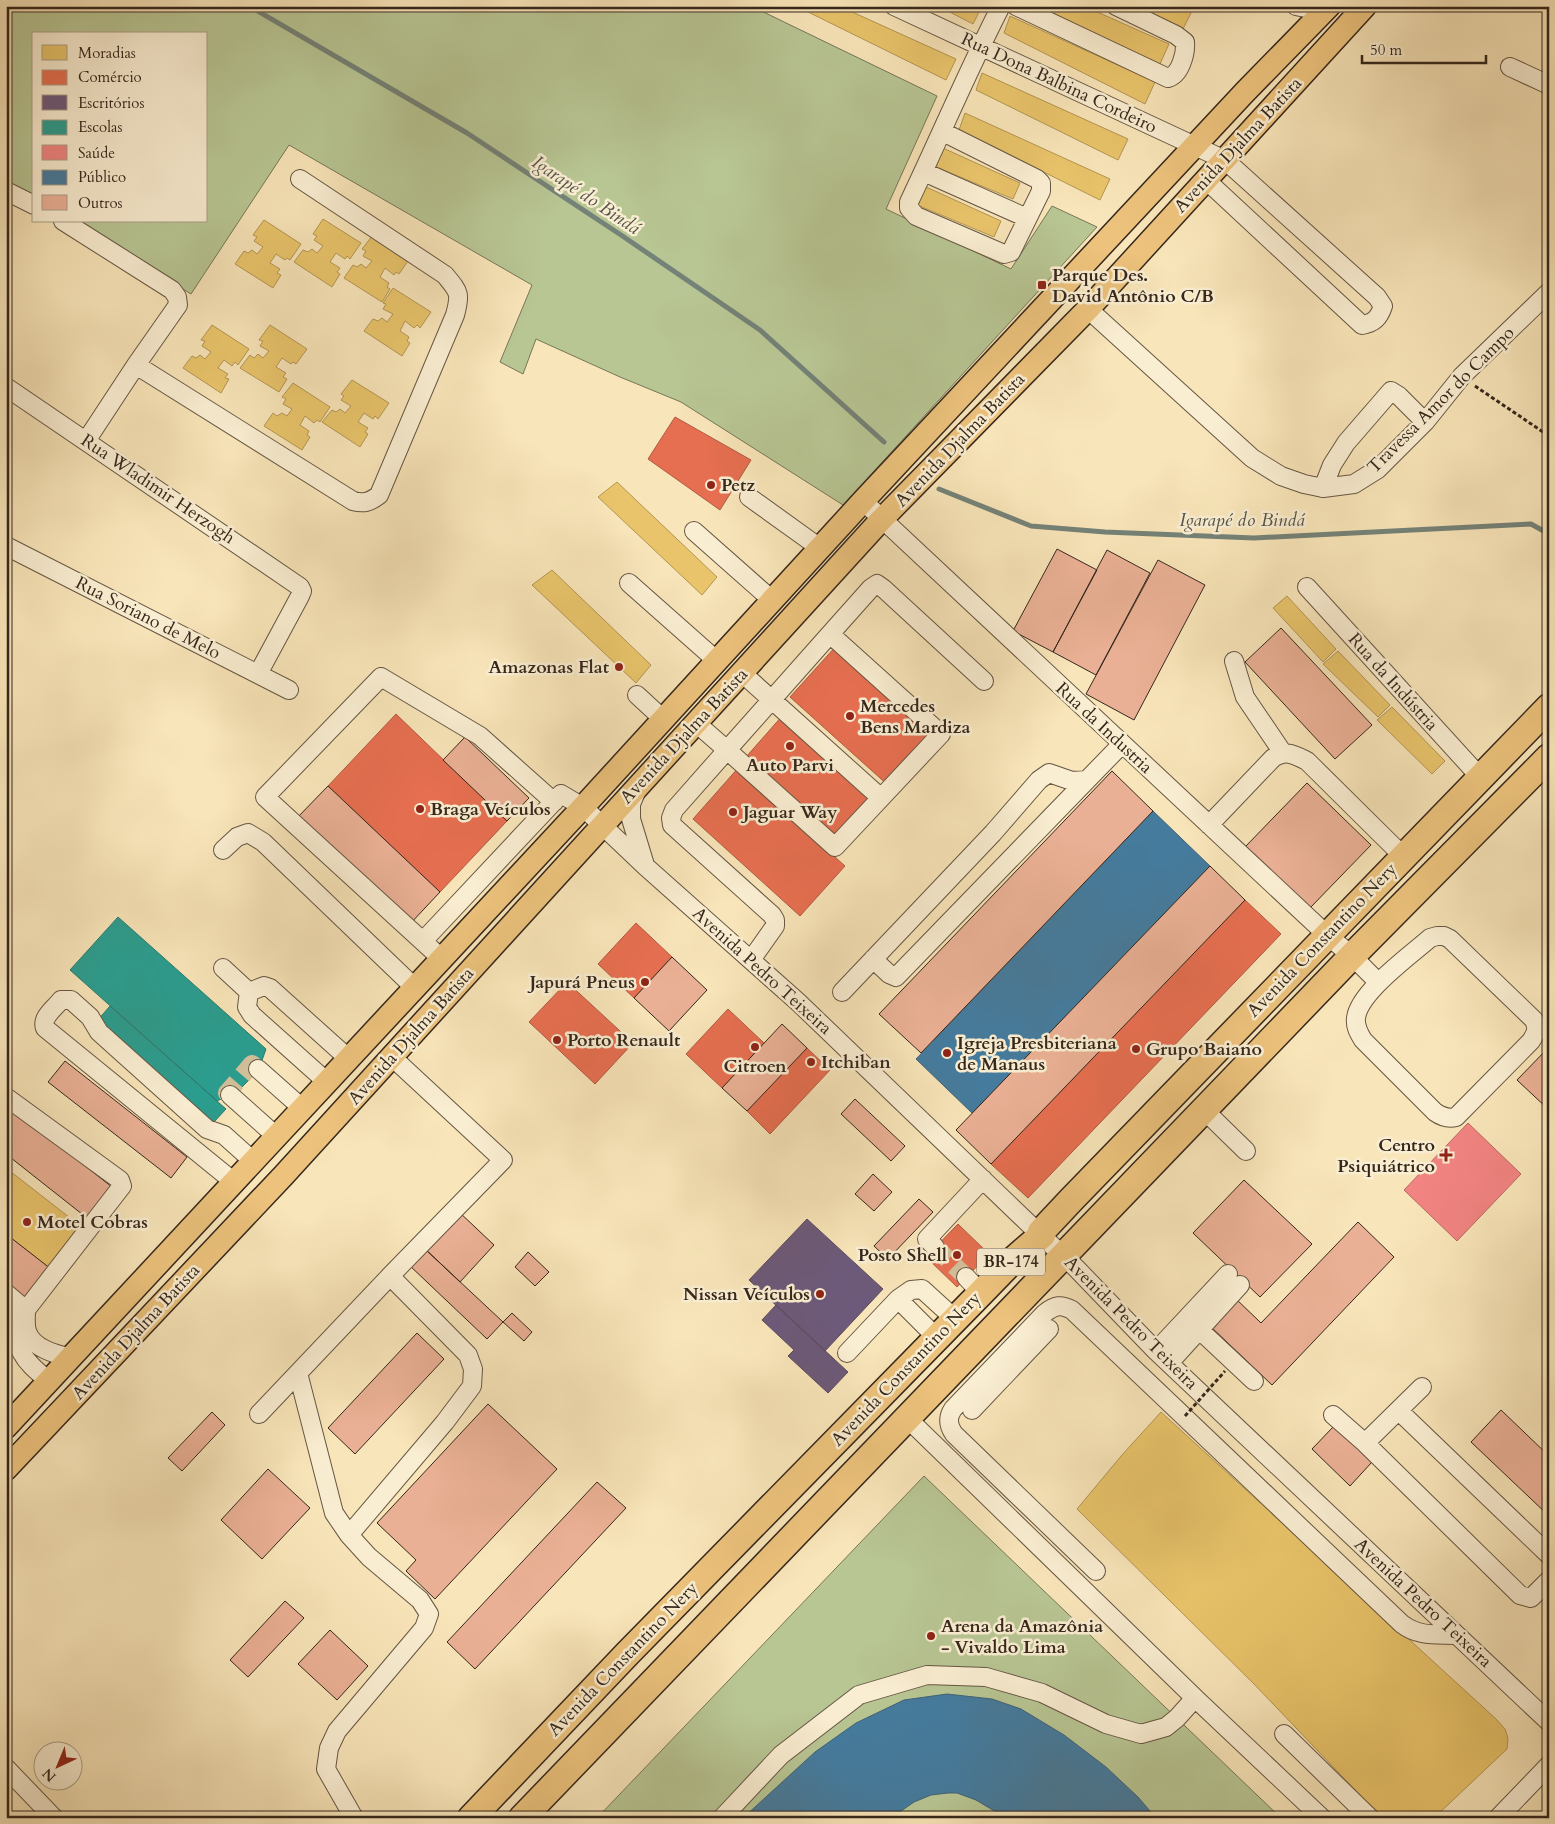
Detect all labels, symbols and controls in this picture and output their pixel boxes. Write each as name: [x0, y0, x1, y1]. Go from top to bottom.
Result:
street label: Rua Dona Balbina Cordeiro: [957, 27, 1161, 140]
legend: [32, 32, 208, 222]
scale bar: [1362, 32, 1486, 64]
text: 50 m: [1370, 40, 1402, 60]
text: Moradias: [78, 43, 136, 63]
text: Comércio: [78, 67, 142, 87]
street label: Avenida Djalma Batista: [1168, 71, 1308, 219]
text: Escritórios: [78, 93, 144, 113]
text: Escolas: [78, 117, 123, 137]
text: Saúde: [78, 143, 115, 163]
water label: Igarapé do Bindá: [527, 149, 646, 241]
text: Público: [78, 167, 126, 187]
text: Outros: [78, 193, 123, 213]
place label: Parque Des. David Antônio C/B: [1052, 263, 1214, 309]
marker: Parque Des. David Antônio C/B: [1036, 279, 1048, 291]
street label: Travessa Amor do Campo: [1362, 321, 1520, 479]
street label: Avenida Djalma Batista: [889, 367, 1031, 513]
street label: Rua Wladimir Herzogh: [76, 428, 240, 550]
place label: Petz: [721, 473, 755, 498]
marker: Petz: [705, 479, 717, 491]
water label: Igarapé do Bindá: [1179, 507, 1305, 533]
street label: Rua Soriano de Melo: [71, 571, 225, 666]
street label: Rua da Indústria: [1342, 628, 1444, 737]
place label: Amazonas Flat: [488, 655, 610, 680]
marker: Amazonas Flat: [613, 661, 625, 673]
street label: Avenida Djalma Batista: [614, 662, 754, 810]
street label: Rua da Industria: [1050, 677, 1158, 780]
place label: Mercedes Bens Mardiza: [860, 694, 970, 740]
marker: Mercedes Bens Mardiza: [844, 710, 856, 722]
marker: Auto Parvi: [784, 740, 796, 752]
place label: Auto Parvi: [746, 753, 834, 778]
place label: Braga Veículos: [430, 797, 551, 822]
place label: Jaguar Way: [740, 800, 838, 825]
marker: Braga Veículos: [414, 803, 426, 815]
marker: Jaguar Way: [727, 806, 739, 818]
street label: Avenida Constantino Nery: [1241, 857, 1403, 1023]
street label: Avenida Pedro Teixeira: [687, 901, 837, 1041]
street label: Avenida Djalma Batista: [342, 961, 480, 1110]
place label: Japurá Pneus: [526, 970, 635, 995]
marker: Japurá Pneus: [639, 976, 651, 988]
place label: Porto Renault: [567, 1028, 681, 1053]
place label: Igreja Presbiteriana de Manaus: [957, 1031, 1117, 1077]
marker: Porto Renault: [551, 1034, 563, 1046]
place label: Grupo Baiano: [1146, 1037, 1262, 1062]
marker: Citroen: [749, 1041, 761, 1053]
marker: Grupo Baiano: [1130, 1043, 1142, 1055]
marker: Igreja Presbiteriana de Manaus: [941, 1047, 953, 1059]
place label: Itchiban: [821, 1050, 891, 1075]
place label: Citroen: [723, 1054, 787, 1079]
marker: Itchiban: [805, 1056, 817, 1068]
place label: Centro Psiquiátrico: [1337, 1133, 1435, 1179]
marker: Centro Psiquiátrico: [1439, 1148, 1453, 1162]
place label: Motel Cobras: [37, 1210, 148, 1235]
marker: Motel Cobras: [21, 1216, 33, 1228]
place label: Posto Shell: [858, 1243, 947, 1268]
road number: BR-174: [977, 1248, 1045, 1276]
marker: Posto Shell: [951, 1249, 963, 1261]
street label: Avenida Pedro Teixeira: [1058, 1250, 1204, 1396]
street label: Avenida Djalma Batista: [66, 1258, 206, 1406]
place label: Nissan Veículos: [683, 1282, 810, 1307]
street label: Avenida Constantino Nery: [825, 1286, 987, 1452]
marker: Nissan Veículos: [814, 1288, 826, 1300]
street label: Avenida Pedro Teixeira: [1349, 1532, 1498, 1674]
street label: Avenida Constantino Nery: [542, 1576, 704, 1742]
place label: Arena da Amazônia - Vivaldo Lima: [941, 1614, 1103, 1660]
marker: Arena da Amazônia - Vivaldo Lima: [925, 1630, 937, 1642]
north arrow: [32, 1742, 82, 1792]
text: N: [38, 1764, 60, 1786]

